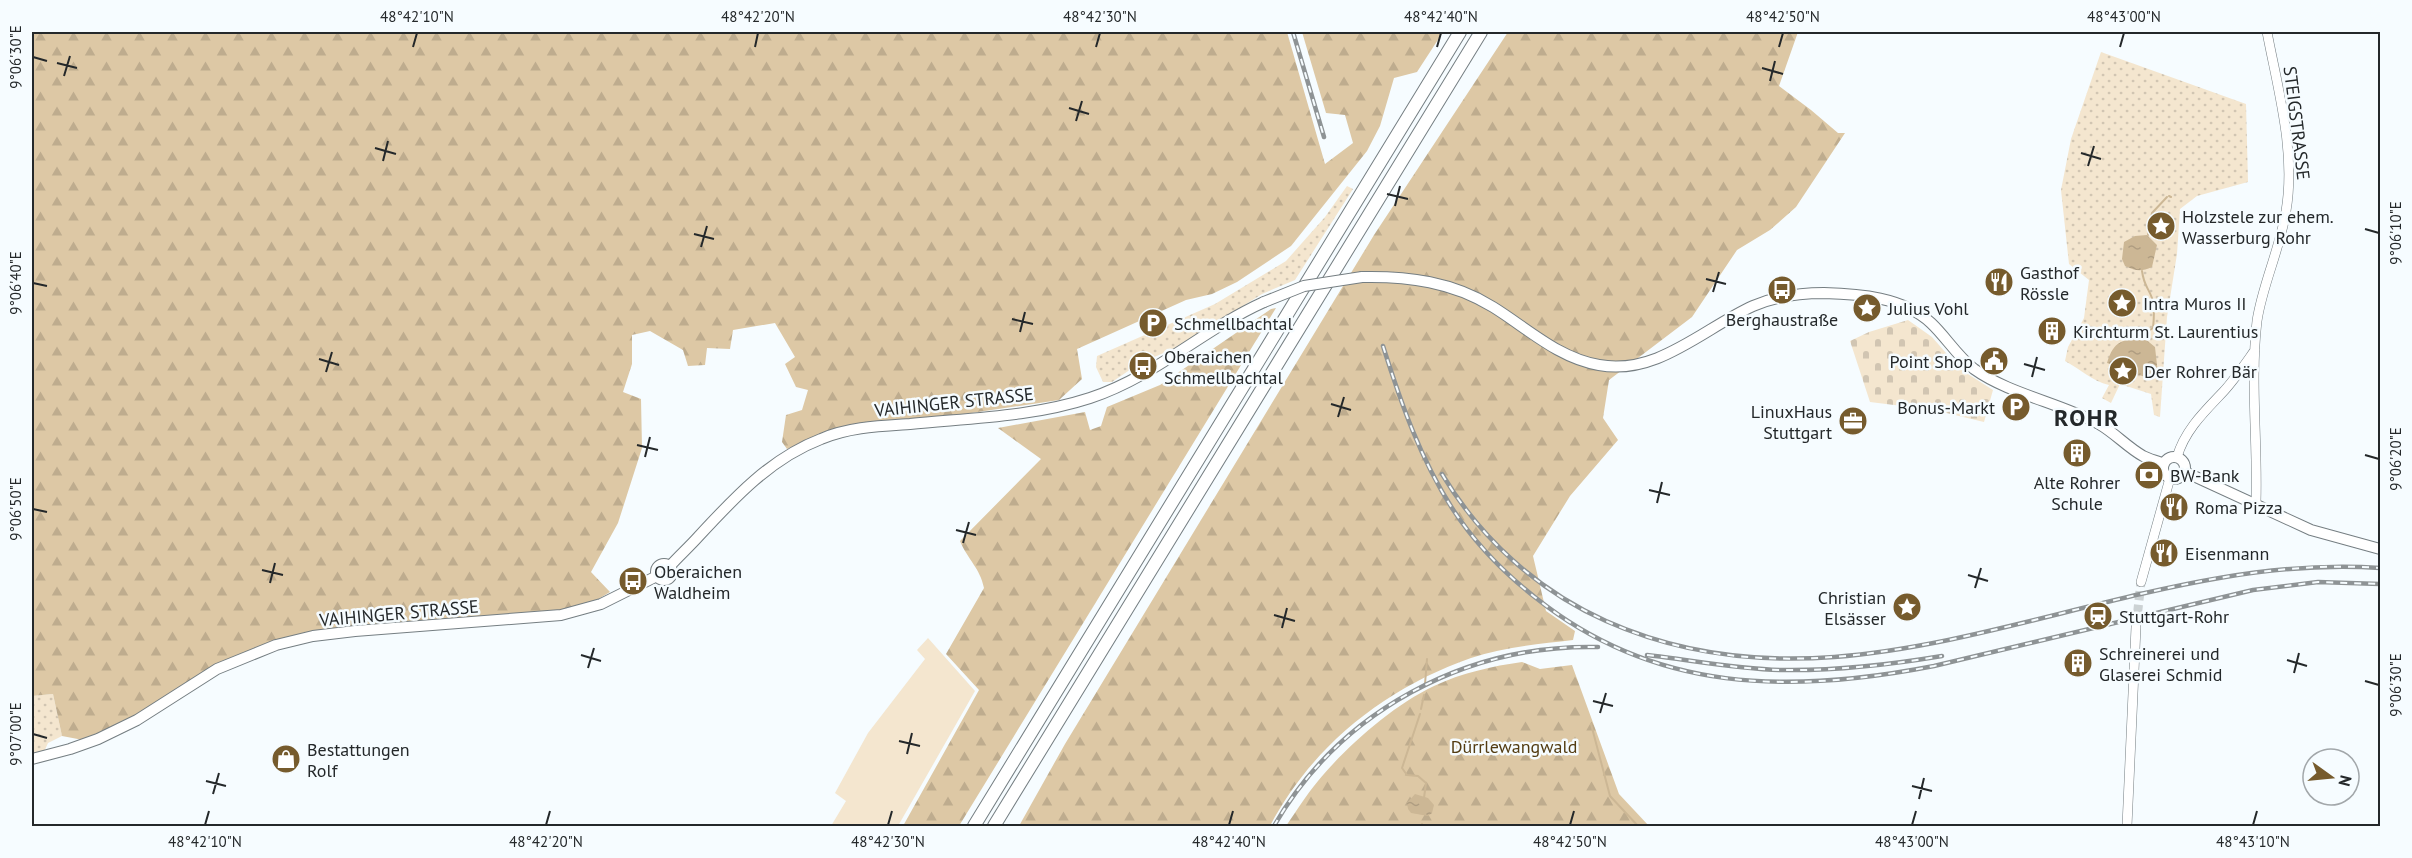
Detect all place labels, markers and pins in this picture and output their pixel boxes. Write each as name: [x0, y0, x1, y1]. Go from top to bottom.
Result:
place label: Holzstele zur ehem. Wasserburg Rohr: [2182, 205, 2334, 249]
place icon: Holzstele zur ehem. Wasserburg Rohr: [2145, 210, 2177, 242]
place label: Gasthof Rössle: [2020, 261, 2080, 305]
restaurant icon: Gasthof Rössle: [1983, 266, 2015, 298]
bus stop icon: Berghaustraße: [1766, 274, 1798, 306]
place icon: Intra Muros II: [2106, 287, 2138, 319]
place icon: Julius Vohl: [1851, 292, 1883, 324]
place label: Intra Muros II: [2143, 292, 2247, 315]
place label: Julius Vohl: [1887, 297, 1969, 320]
parking icon: Schmellbachtal: [1137, 307, 1169, 339]
place label: Berghaustraße: [1726, 308, 1838, 331]
place label: Schmellbachtal: [1174, 312, 1293, 335]
building icon: Kirchturm St. Laurentius: [2036, 315, 2068, 347]
place label: Kirchturm St. Laurentius: [2073, 320, 2258, 343]
place label: Oberaichen Schmellbachtal: [1164, 345, 1283, 389]
public building icon: Point Shop: [1978, 345, 2010, 377]
bus stop icon: Oberaichen Schmellbachtal: [1127, 350, 1159, 382]
place label: Point Shop: [1890, 350, 1973, 373]
place icon: Der Rohrer Bär: [2107, 355, 2139, 387]
place label: Der Rohrer Bär: [2144, 360, 2257, 383]
parking icon: Bonus-Markt: [2000, 391, 2032, 423]
place label: Bonus-Markt: [1897, 396, 1995, 419]
place label: LinuxHaus Stuttgart: [1751, 400, 1832, 444]
office icon: LinuxHaus Stuttgart: [1837, 405, 1869, 437]
building icon: Alte Rohrer Schule: [2061, 437, 2093, 469]
bank icon: BW-Bank: [2133, 459, 2165, 491]
place label: BW-Bank: [2170, 464, 2240, 487]
place label: Alte Rohrer Schule: [2034, 471, 2120, 515]
restaurant icon: Roma Pizza: [2158, 491, 2190, 523]
place label: Roma Pizza: [2195, 496, 2283, 519]
restaurant icon: Eisenmann: [2148, 537, 2180, 569]
place label: Eisenmann: [2185, 542, 2269, 565]
place label: Oberaichen Waldheim: [654, 560, 742, 604]
bus stop icon: Oberaichen Waldheim: [617, 565, 649, 597]
place label: Christian Elsässer: [1818, 586, 1886, 630]
place icon: Christian Elsässer: [1891, 591, 1923, 623]
station icon: Stuttgart-Rohr: [2082, 600, 2114, 632]
place label: Stuttgart-Rohr: [2119, 605, 2229, 628]
place label: Schreinerei und Glaserei Schmid: [2099, 642, 2222, 686]
building icon: Schreinerei und Glaserei Schmid: [2062, 647, 2094, 679]
place label: Bestattungen Rolf: [307, 738, 410, 782]
shop icon: Bestattungen Rolf: [270, 743, 302, 775]

